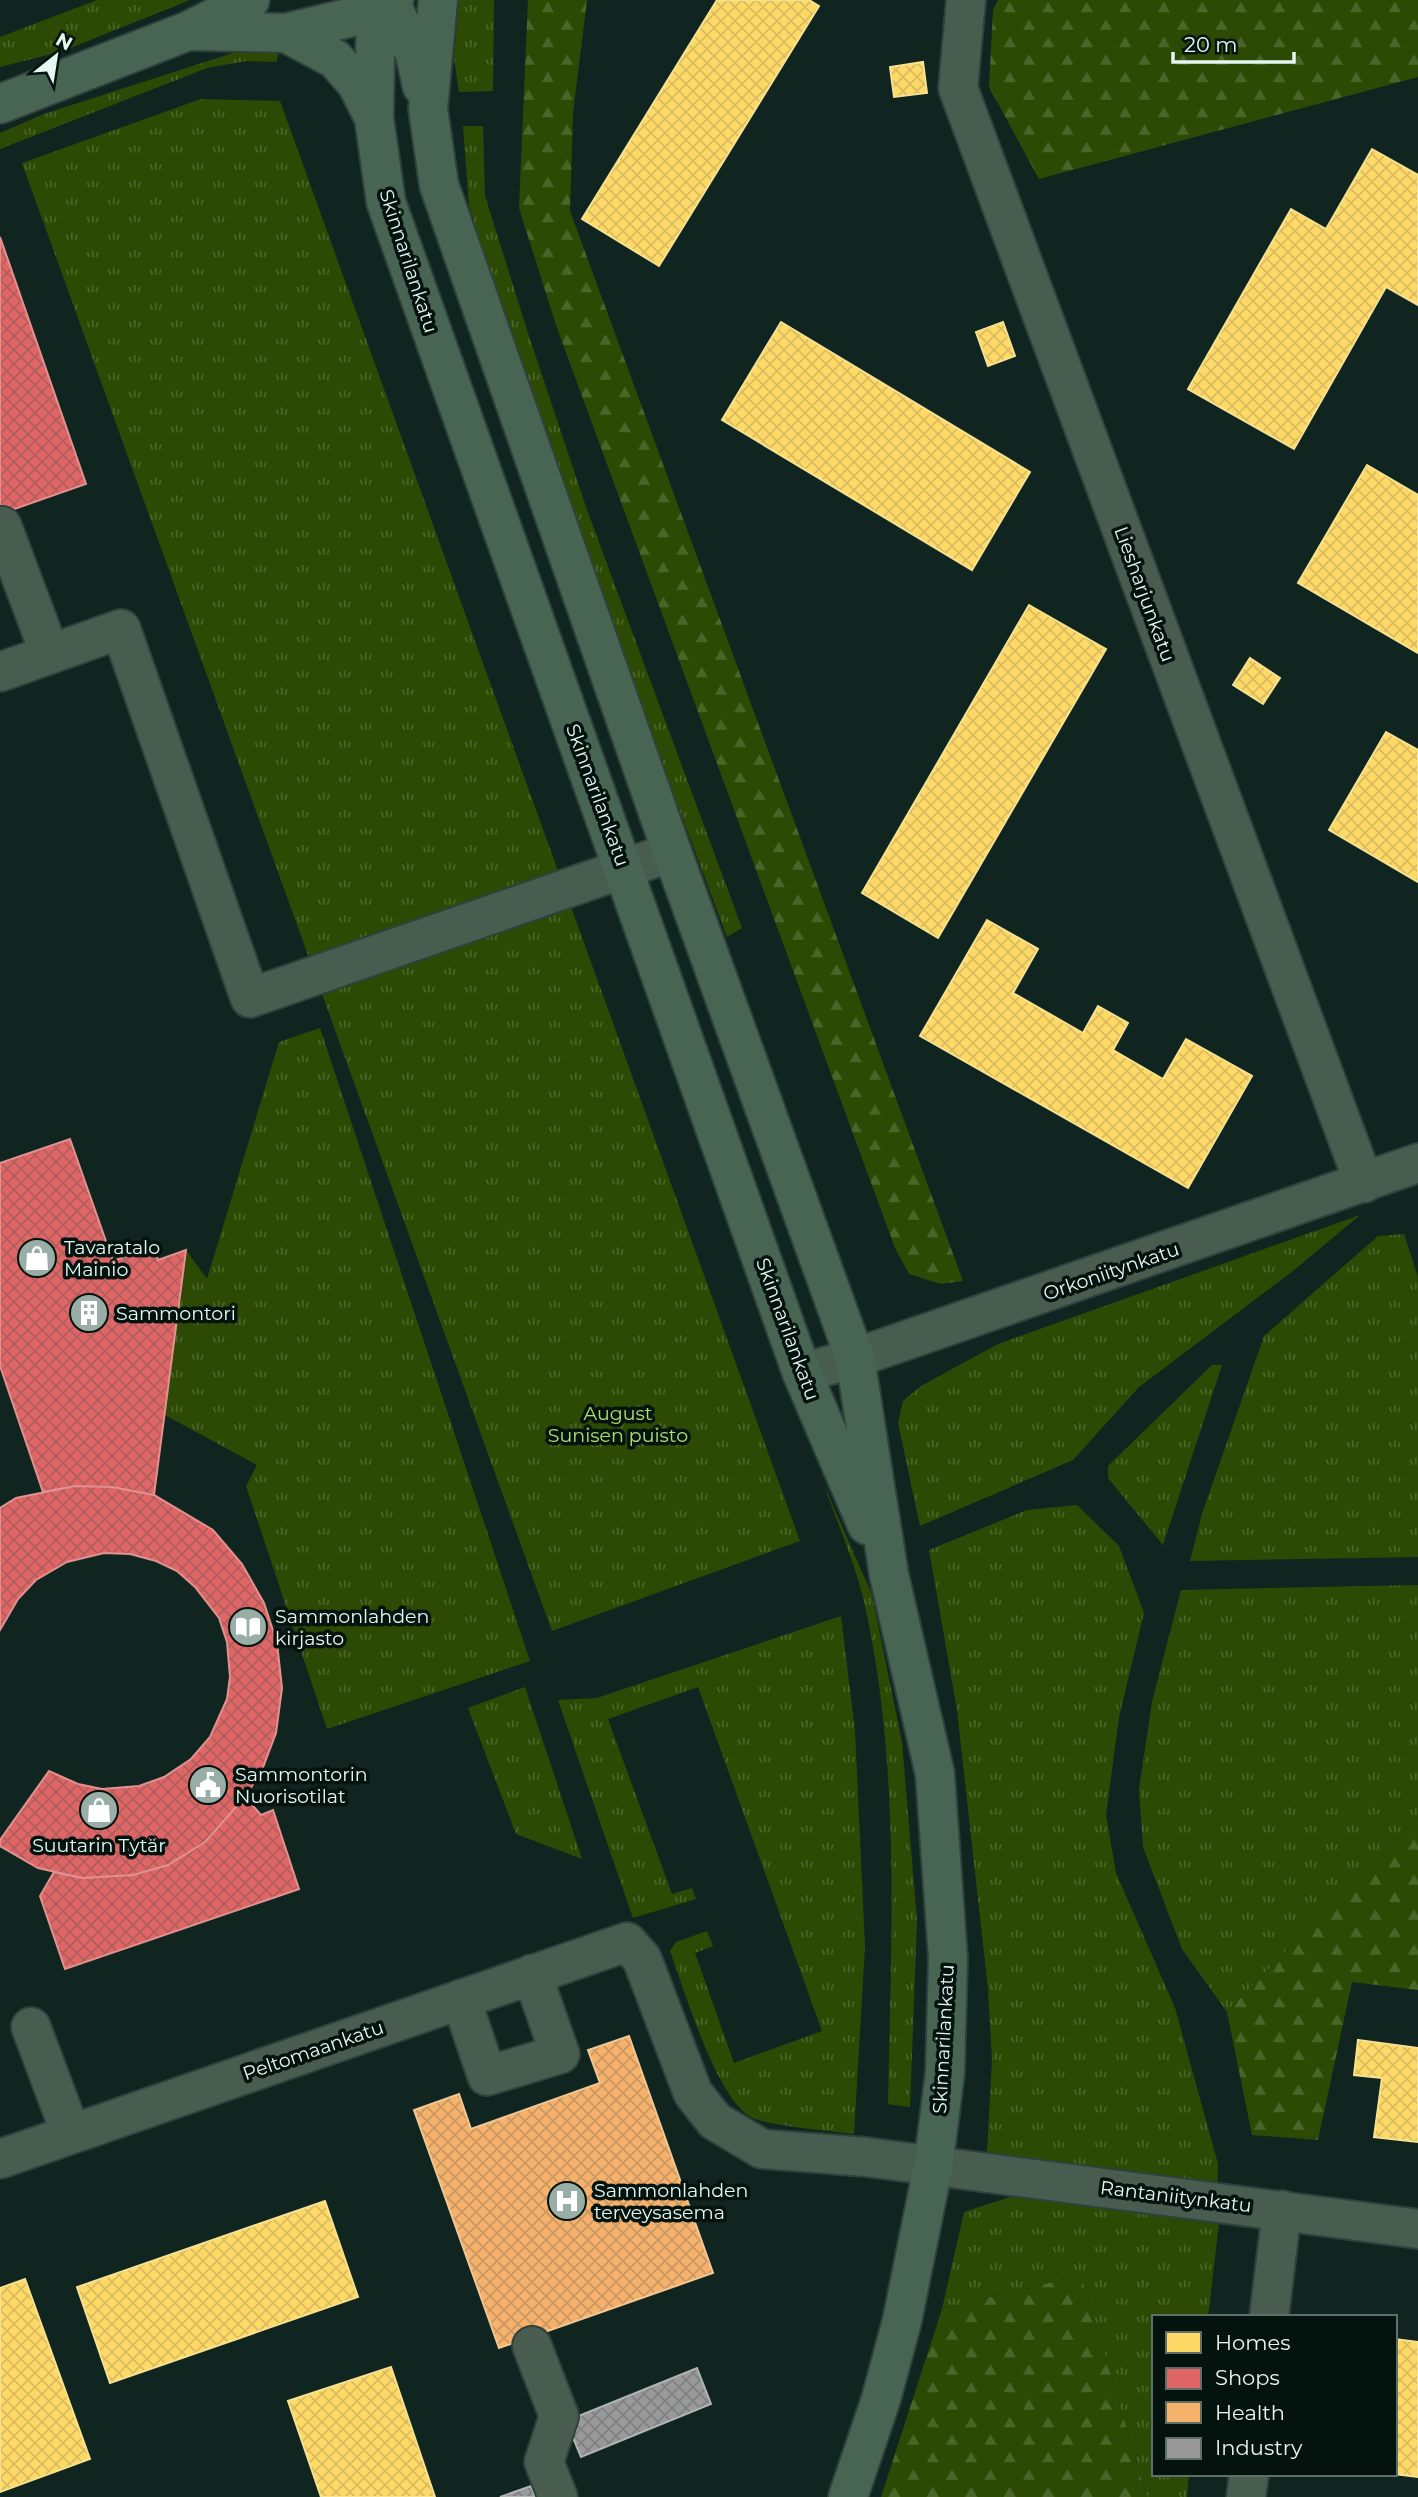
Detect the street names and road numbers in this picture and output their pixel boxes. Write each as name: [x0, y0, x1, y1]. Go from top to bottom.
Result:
street label: Skinnarilankatu: [374, 186, 443, 336]
street label: Liesharjunkatu: [1109, 523, 1180, 665]
street label: Skinnarilankatu: [561, 721, 634, 869]
street label: Orkoniitynkatu: [1040, 1237, 1182, 1305]
street label: Skinnarilankatu: [751, 1255, 824, 1403]
street label: Skinnarilankatu: [928, 1964, 959, 2114]
street label: Peltomaankatu: [240, 2016, 387, 2085]
street label: Rantaniitynkatu: [1099, 2176, 1253, 2217]

